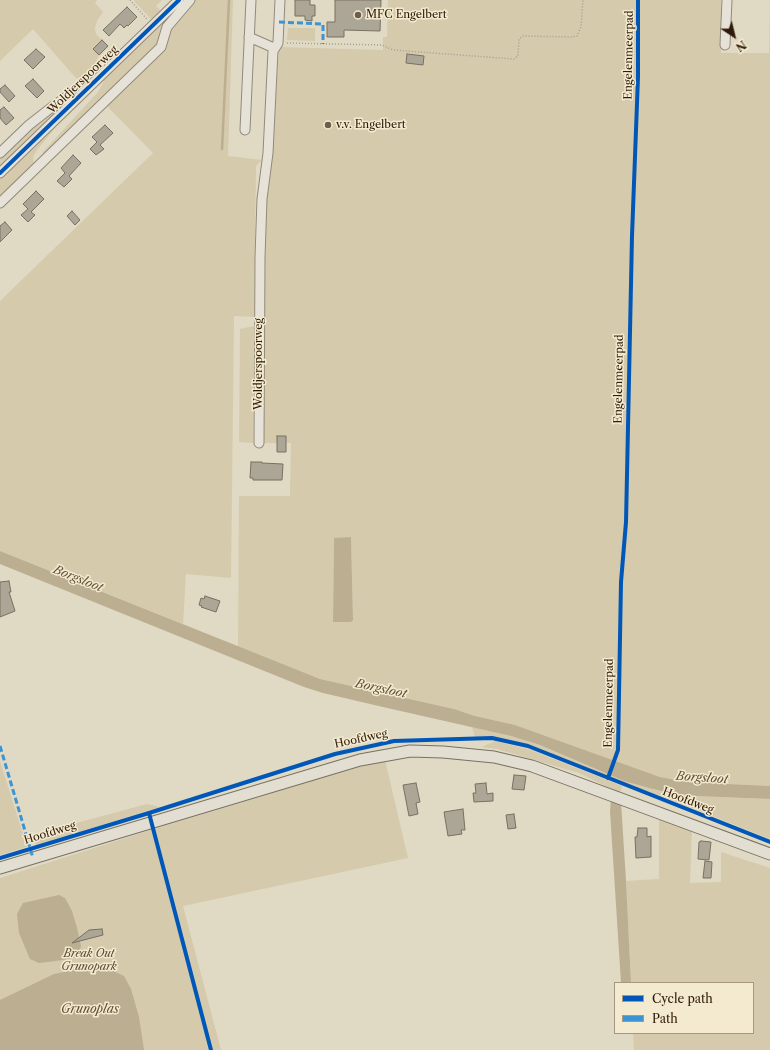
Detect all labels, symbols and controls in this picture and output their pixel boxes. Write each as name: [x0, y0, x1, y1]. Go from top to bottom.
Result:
place label: MFC Engelbert: [366, 8, 447, 22]
marker: MFC Engelbert: [353, 10, 363, 20]
street label: Engelenmeerpad: [622, 10, 636, 100]
north arrow: [714, 16, 754, 56]
text: N: [733, 37, 749, 54]
street label: Woldjerspoorweg: [45, 43, 121, 117]
place label: v.v. Engelbert: [336, 118, 406, 132]
marker: v.v. Engelbert: [323, 120, 333, 130]
street label: Woldjerspoorweg: [252, 318, 266, 410]
street label: Engelenmeerpad: [612, 334, 626, 424]
water label: Borgsloot: [51, 563, 105, 595]
street label: Engelenmeerpad: [602, 658, 616, 748]
water label: Borgsloot: [354, 677, 408, 701]
street label: Hoofdweg: [333, 727, 389, 751]
water label: Borgsloot: [676, 769, 728, 787]
street label: Hoofdweg: [661, 785, 715, 817]
street label: Hoofdweg: [22, 819, 78, 847]
park label: Break Out Grunopark: [61, 947, 117, 973]
legend: [614, 982, 754, 1034]
text: Cycle path: [652, 991, 713, 1006]
water label: Grunoplas: [61, 1003, 119, 1017]
text: Path: [652, 1011, 678, 1026]

